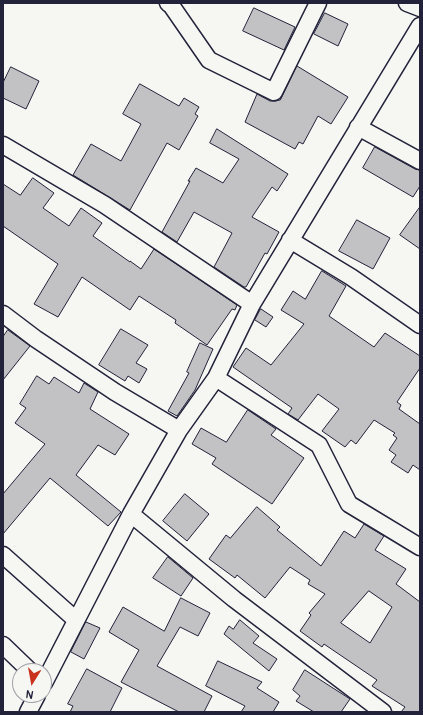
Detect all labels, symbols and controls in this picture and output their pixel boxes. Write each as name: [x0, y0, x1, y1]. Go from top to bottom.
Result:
north arrow: [12, 663, 52, 703]
text: N: [25, 687, 35, 701]

